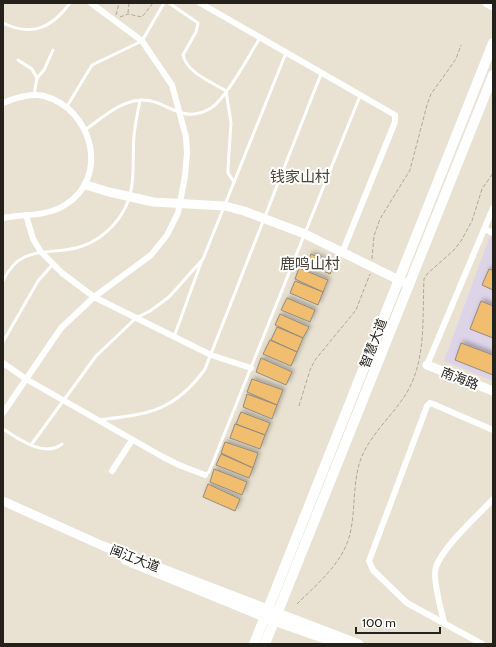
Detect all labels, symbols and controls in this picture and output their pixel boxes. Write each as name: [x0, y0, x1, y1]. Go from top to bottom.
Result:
district label: 钱家山村: [270, 168, 330, 186]
district label: 鹿鸣山村: [280, 255, 340, 273]
street label: 智慧大道: [356, 316, 390, 370]
street label: 南海路: [439, 364, 481, 392]
street label: 闽江大道: [108, 541, 162, 575]
scale bar: [356, 609, 440, 635]
text: 100 m: [362, 615, 396, 630]

